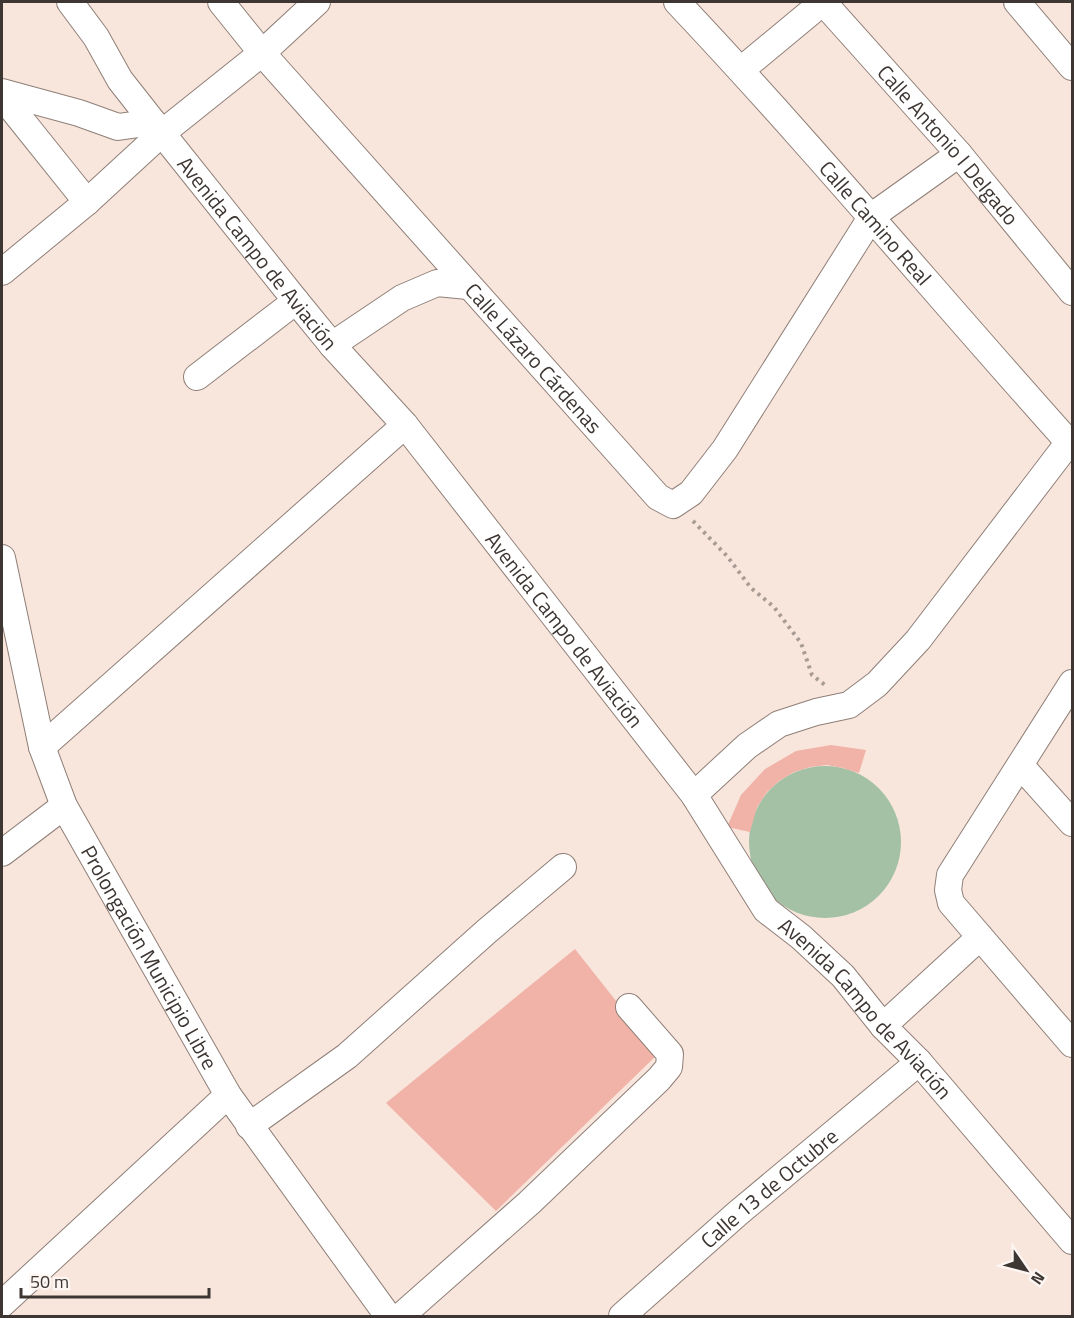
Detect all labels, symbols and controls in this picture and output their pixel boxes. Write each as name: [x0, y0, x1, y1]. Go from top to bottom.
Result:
street label: Calle Antonio I Delgado: [870, 57, 1027, 232]
street label: Avenida Campo de Aviación: [170, 149, 346, 357]
street label: Calle Camino Real: [812, 153, 939, 292]
street label: Calle Lázaro Cárdenas: [458, 275, 610, 440]
street label: Avenida Campo de Aviación: [478, 525, 652, 734]
street label: Prolongación Municipio Libre: [73, 839, 226, 1075]
street label: Avenida Campo de Aviación: [772, 909, 960, 1106]
street label: Calle 13 de Octubre: [693, 1120, 845, 1255]
north arrow: [996, 1240, 1056, 1300]
scale bar: [21, 1261, 208, 1299]
text: N: [1025, 1267, 1051, 1290]
text: 50 m: [30, 1268, 69, 1295]

